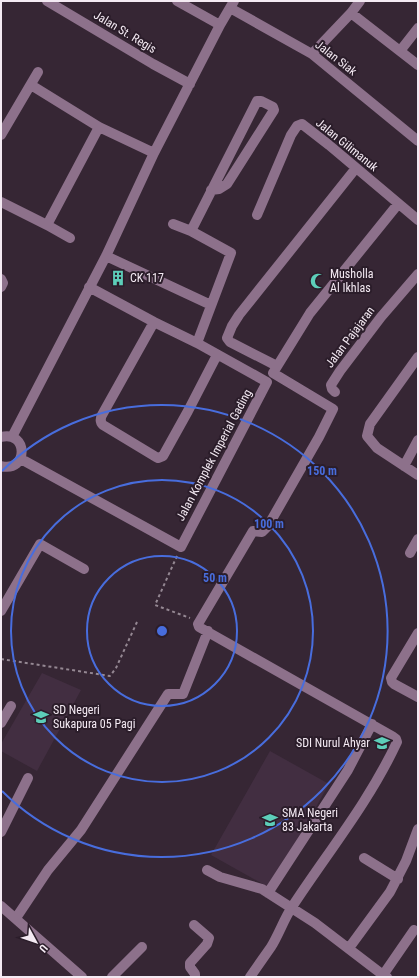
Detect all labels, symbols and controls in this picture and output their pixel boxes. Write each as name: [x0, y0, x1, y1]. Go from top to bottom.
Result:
street label: Jalan St. Regis: [91, 8, 159, 56]
street label: Jalan Siak: [312, 37, 360, 79]
street label: Jalan Gilimanuk: [313, 116, 381, 175]
place label: Musholla Al Ikhlas: [330, 267, 374, 295]
building icon: CK 117: [109, 269, 127, 287]
place label: CK 117: [130, 271, 164, 285]
mosque icon: Musholla Al Ikhlas: [309, 272, 327, 290]
street label: Jalan Pajajaran: [322, 304, 378, 370]
street label: Jalan Komplek Imperial Gading: [173, 387, 255, 523]
text: 150 m: [307, 464, 337, 478]
text: 100 m: [254, 517, 284, 531]
text: 50 m: [203, 571, 227, 585]
centre of rings: [155, 624, 169, 638]
place label: SD Negeri Sukapura 05 Pagi: [53, 703, 135, 731]
school or university icon: SD Negeri Sukapura 05 Pagi: [32, 708, 50, 726]
school or university icon: SDI Nurul Ahyar: [373, 734, 391, 752]
place label: SDI Nurul Ahyar: [296, 736, 370, 750]
place label: SMA Negeri 83 Jakarta: [282, 806, 338, 834]
school or university icon: SMA Negeri 83 Jakarta: [261, 811, 279, 829]
north arrow: [16, 922, 56, 962]
text: U: [36, 942, 50, 955]

